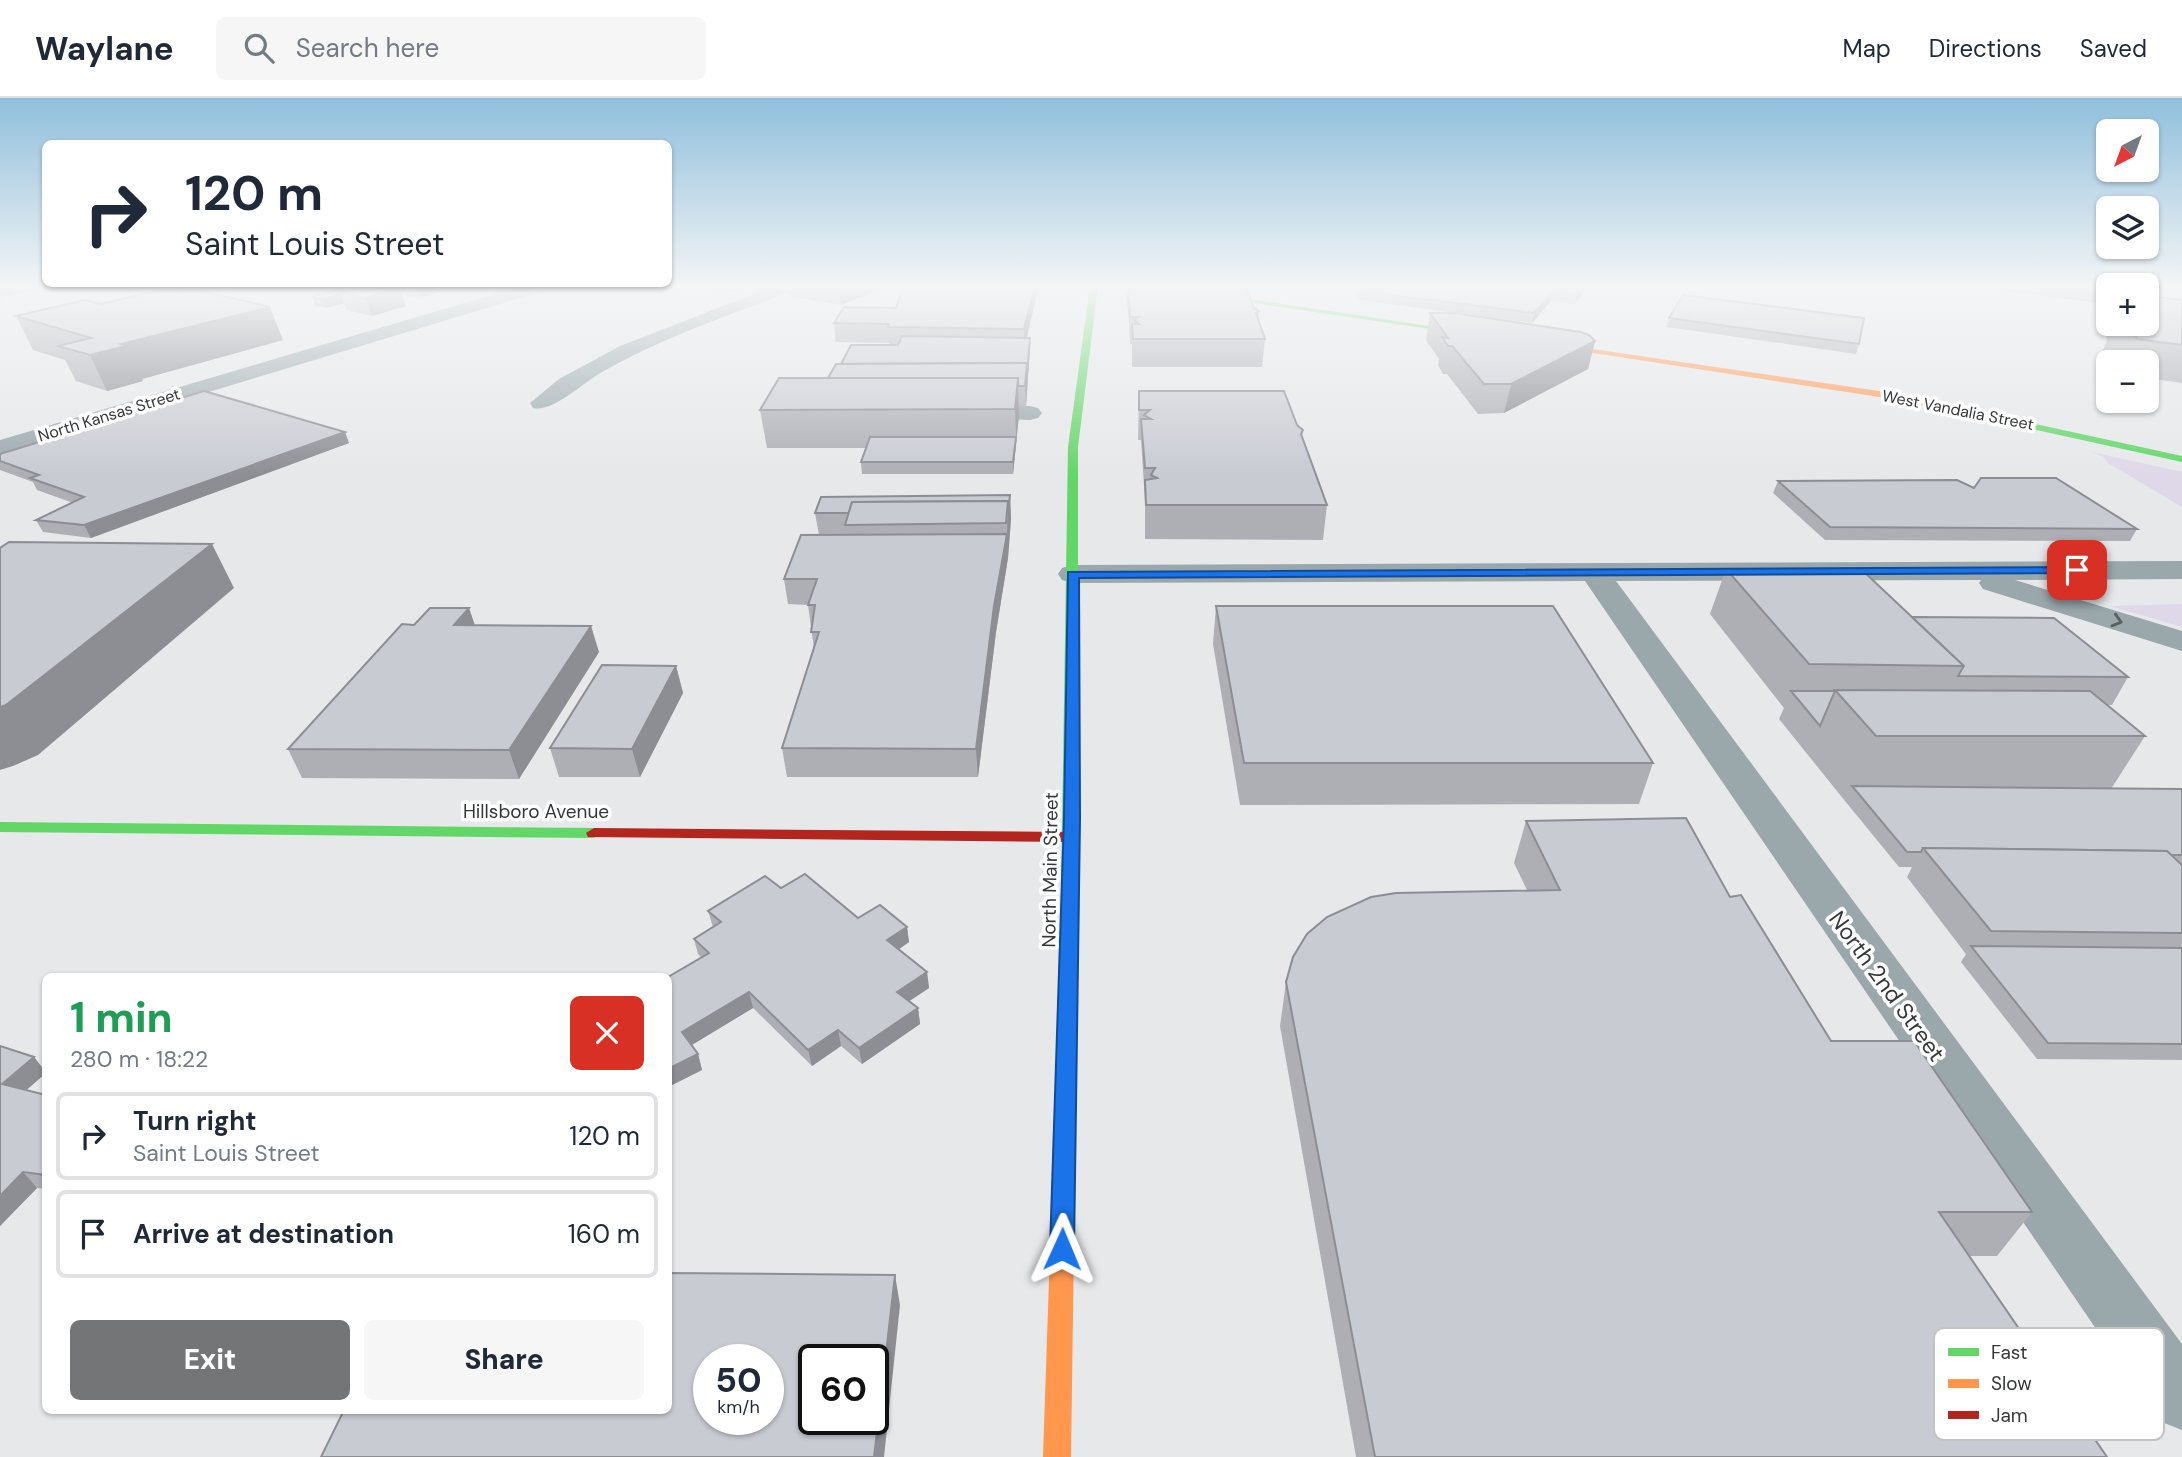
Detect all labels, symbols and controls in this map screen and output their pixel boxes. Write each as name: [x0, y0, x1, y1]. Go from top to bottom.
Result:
search box: [216, 17, 706, 80]
text: Waylane: [35, 27, 174, 70]
icon: search: [240, 29, 278, 67]
text: Search here: [296, 31, 439, 65]
text: Map: [1843, 33, 1891, 64]
text: Directions: [1929, 33, 2042, 64]
text: Saved: [2080, 33, 2147, 64]
north arrow: [2096, 119, 2160, 182]
map controls: [2096, 119, 2159, 413]
text: 120 m: [185, 161, 323, 225]
icon: right: [70, 168, 161, 259]
button: layers: [2096, 196, 2159, 259]
text: Saint Louis Street: [185, 223, 445, 265]
button: +: [2096, 273, 2159, 336]
button: −: [2096, 350, 2159, 413]
street label: North Kansas Street: [35, 383, 183, 447]
street label: West Vandalia Street: [1880, 385, 2036, 435]
pin: [2047, 540, 2107, 600]
icon: arrive: [2058, 551, 2096, 589]
one-way arrow: [2111, 612, 2123, 627]
street label: North Main Street: [1036, 792, 1064, 948]
street label: Hillsboro Avenue: [463, 799, 609, 824]
street label: North 2nd Street: [1822, 905, 1952, 1067]
text: 1 min: [70, 990, 173, 1045]
button: close: [570, 996, 644, 1070]
text: 280 m · 18:22: [70, 1044, 208, 1074]
text: Turn right: [133, 1104, 257, 1138]
icon: right: [74, 1117, 112, 1155]
text: 120 m: [569, 1119, 640, 1153]
text: Saint Louis Street: [133, 1138, 320, 1168]
position arrow: [1025, 1212, 1099, 1286]
icon: arrive: [74, 1215, 112, 1253]
text: Arrive at destination: [133, 1217, 394, 1251]
text: 160 m: [568, 1217, 640, 1251]
button: Exit: [70, 1320, 350, 1400]
button: Share: [364, 1320, 644, 1400]
legend: [1934, 1328, 2164, 1440]
text: Fast: [1991, 1340, 2027, 1365]
speed limit sign: 60: [798, 1344, 889, 1435]
text: 50: [715, 1357, 762, 1403]
text: Slow: [1991, 1371, 2032, 1396]
text: km/h: [717, 1395, 760, 1419]
text: Jam: [1991, 1403, 2028, 1428]

